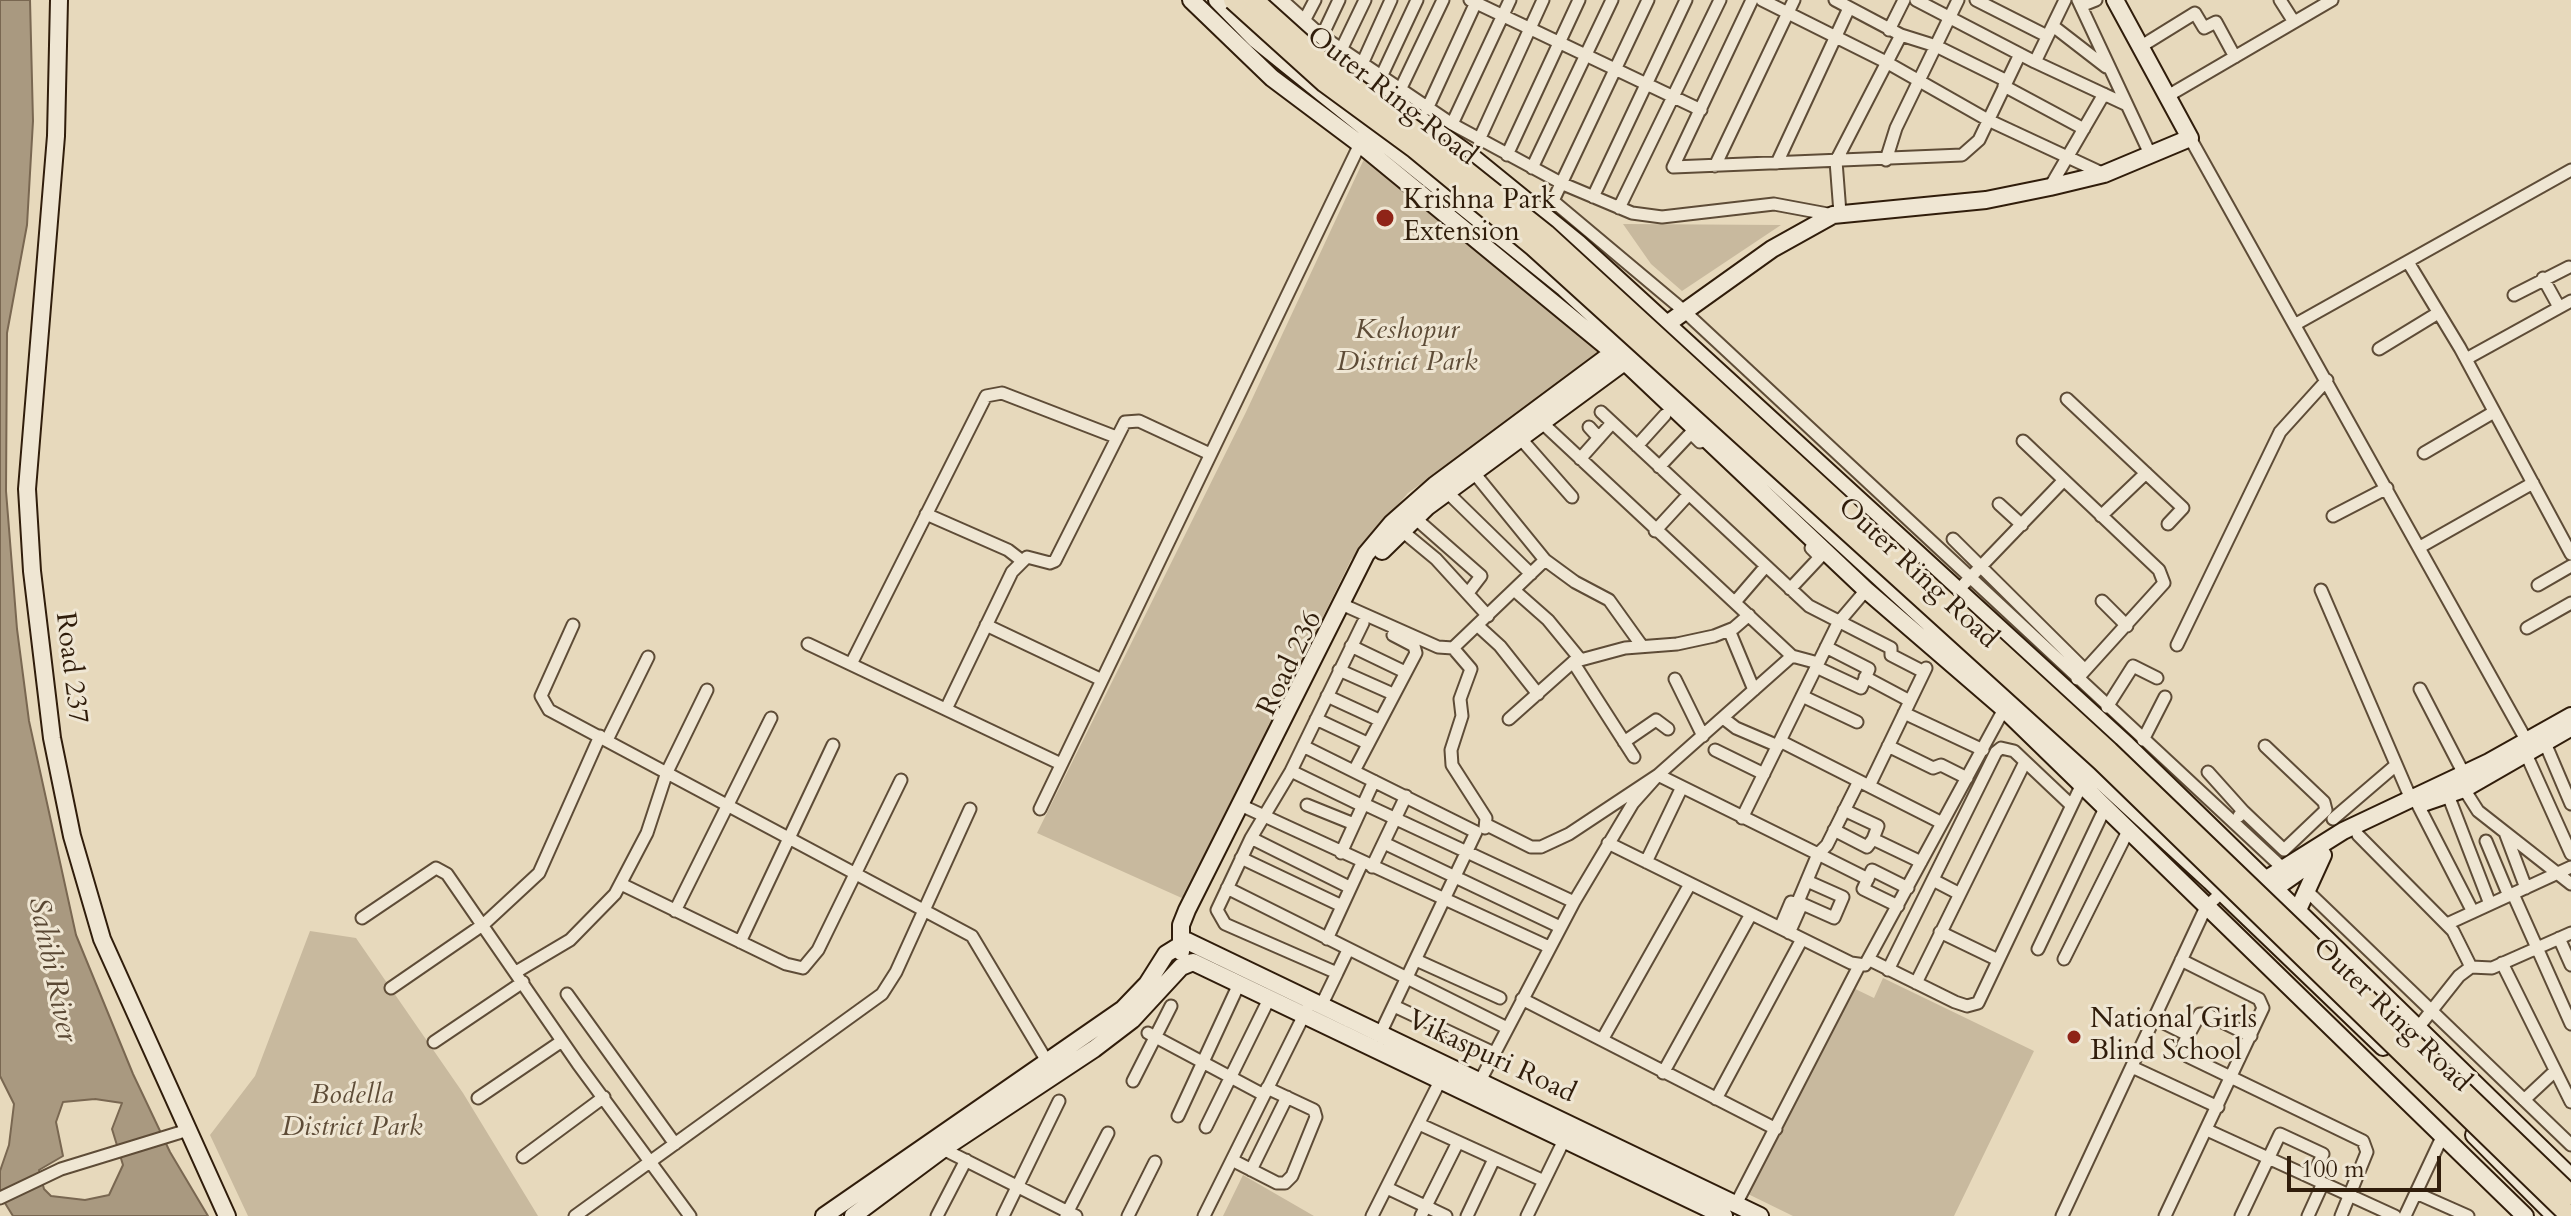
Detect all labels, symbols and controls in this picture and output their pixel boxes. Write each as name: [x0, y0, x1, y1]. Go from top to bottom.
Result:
street label: Outer Ring Road: [1299, 20, 1483, 174]
place label: Krishna Park Extension: [1403, 185, 1556, 251]
marker: Krishna Park Extension: [1374, 207, 1396, 229]
park label: Keshopur District Park: [1336, 315, 1478, 381]
street label: Outer Ring Road: [1830, 491, 2004, 657]
street label: Road 236: [1251, 606, 1331, 722]
street label: Road 237: [46, 610, 94, 726]
water label: Sahibi River: [18, 894, 84, 1046]
street label: Outer Ring Road: [2305, 932, 2477, 1100]
street label: Vikaspuri Road: [1401, 1004, 1581, 1112]
place label: National Girls Blind School: [2090, 1004, 2257, 1070]
marker: National Girls Blind School: [2065, 1028, 2083, 1046]
park label: Bodella District Park: [281, 1080, 423, 1146]
scale bar: [2291, 1140, 2445, 1190]
text: 100 m: [2301, 1153, 2365, 1186]

